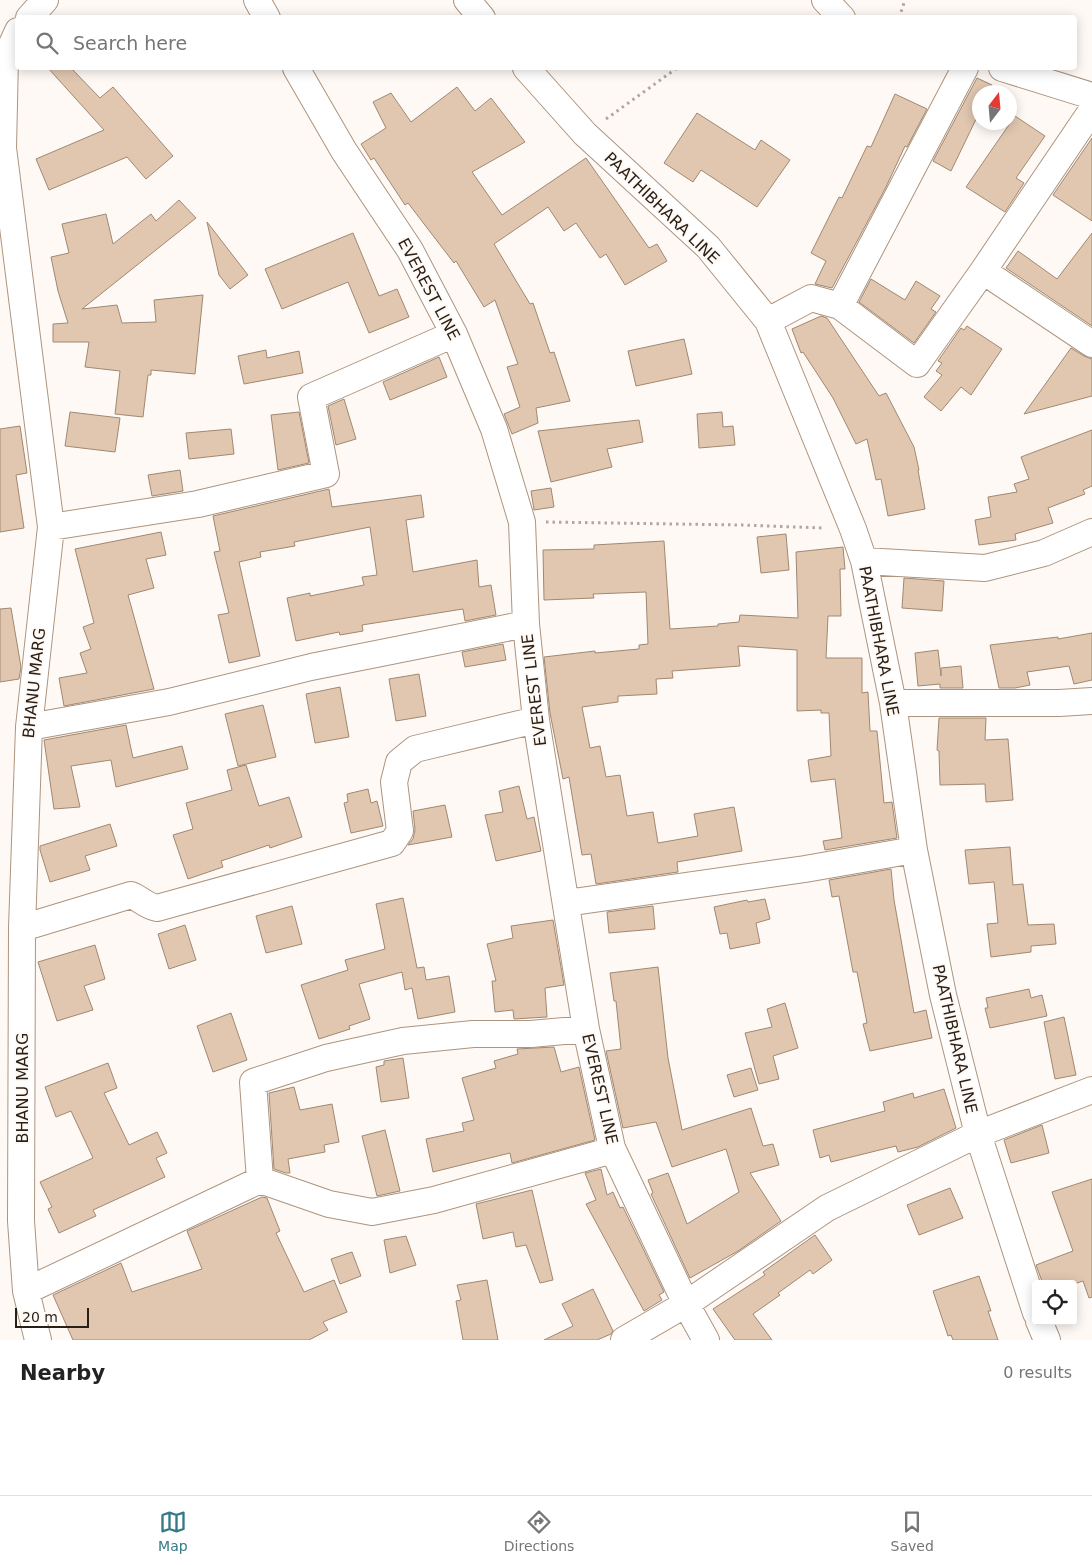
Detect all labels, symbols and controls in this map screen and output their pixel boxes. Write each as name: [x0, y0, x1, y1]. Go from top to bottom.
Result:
search box: [15, 15, 1077, 70]
icon: search: [33, 29, 61, 57]
text: Search here: [73, 32, 187, 54]
north arrow: [972, 85, 1017, 130]
street label: PAATHIBHARA LINE: [601, 148, 723, 268]
street label: EVEREST LINE: [394, 235, 464, 343]
street label: PAATHIBHARA LINE: [855, 564, 903, 718]
street label: BHANU MARG: [19, 627, 49, 739]
street label: EVEREST LINE: [518, 633, 550, 747]
street label: PAATHIBHARA LINE: [929, 963, 981, 1115]
street label: EVEREST LINE: [578, 1032, 622, 1146]
street label: BHANU MARG: [13, 1033, 32, 1143]
map controls: [1032, 1280, 1077, 1325]
button: locate: [1032, 1280, 1077, 1325]
scale bar: [15, 1305, 89, 1328]
text: 20 m: [22, 1309, 58, 1325]
text: Nearby: [20, 1361, 105, 1385]
text: 0 results: [1003, 1363, 1072, 1382]
tab: Map: [158, 1508, 188, 1554]
tab: Directions: [504, 1508, 574, 1554]
tab: Saved: [891, 1508, 934, 1554]

